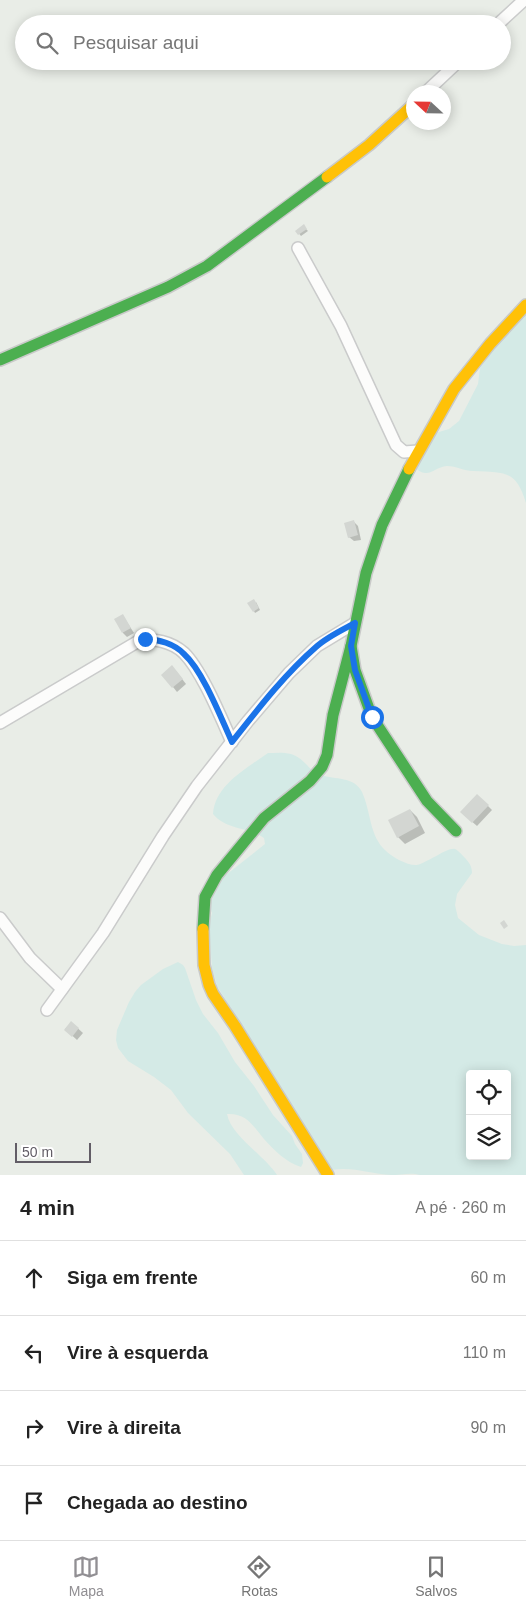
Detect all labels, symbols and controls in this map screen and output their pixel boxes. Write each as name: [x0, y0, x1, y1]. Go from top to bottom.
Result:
search box: [15, 15, 511, 70]
icon: search: [33, 29, 61, 57]
text: Pesquisar aqui: [73, 32, 199, 53]
north arrow: [406, 85, 451, 130]
route end: [134, 628, 157, 651]
route start: [361, 706, 384, 729]
map controls: [466, 1070, 511, 1160]
button: locate: [466, 1070, 511, 1115]
button: layers: [466, 1115, 511, 1160]
scale bar: [15, 1140, 91, 1163]
text: 50 m: [22, 1144, 53, 1160]
text: 4 min: [20, 1196, 75, 1219]
text: A pé · 260 m: [415, 1199, 506, 1216]
icon: ahead: [20, 1264, 48, 1292]
text: Siga em frente: [67, 1267, 198, 1288]
text: 60 m: [470, 1269, 506, 1286]
icon: left: [20, 1339, 48, 1367]
text: Vire à esquerda: [67, 1342, 208, 1363]
text: 110 m: [463, 1344, 506, 1361]
icon: right: [20, 1414, 48, 1442]
text: Vire à direita: [67, 1417, 181, 1438]
text: 90 m: [470, 1419, 506, 1436]
icon: arrive: [20, 1489, 48, 1517]
text: Chegada ao destino: [67, 1492, 248, 1513]
tab: Mapa: [69, 1553, 104, 1599]
tab: Rotas: [241, 1553, 278, 1599]
tab: Salvos: [415, 1553, 457, 1599]

